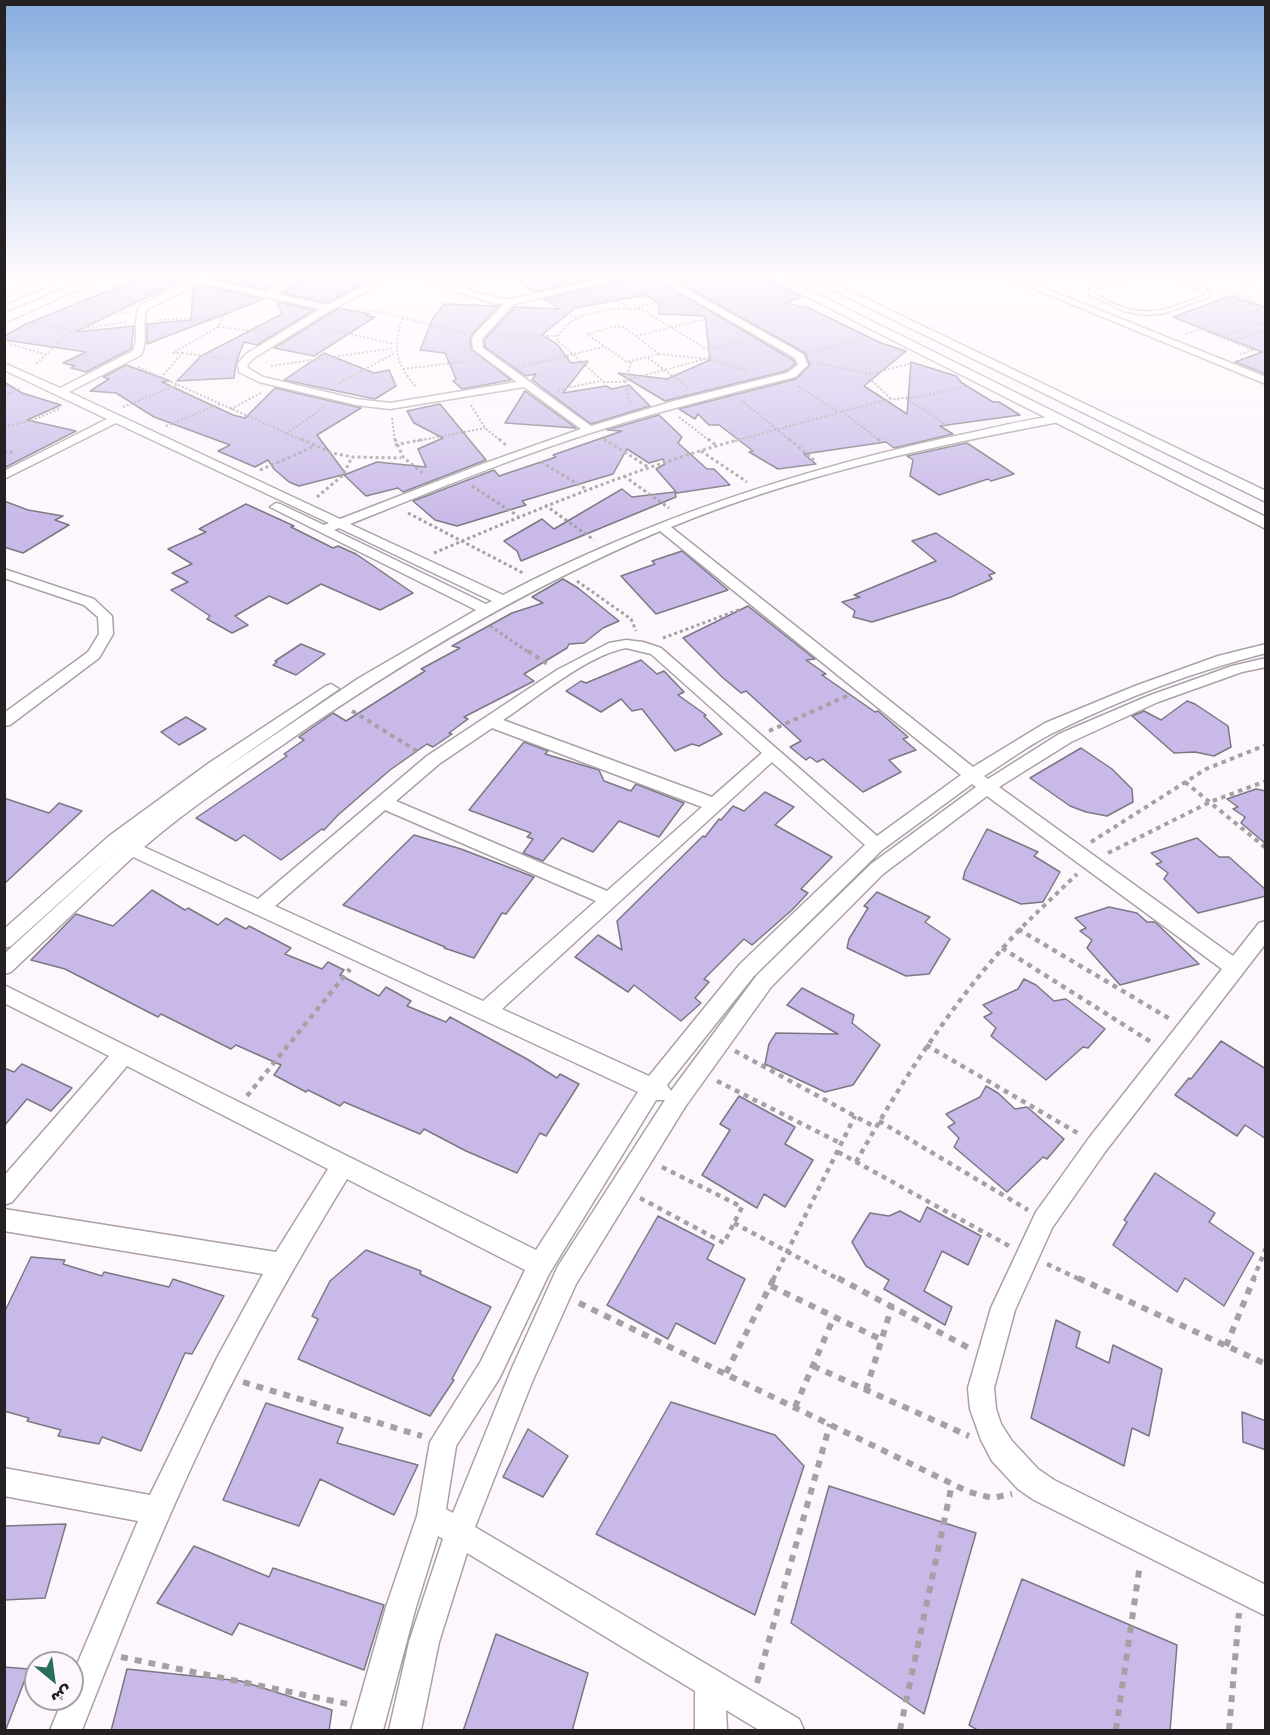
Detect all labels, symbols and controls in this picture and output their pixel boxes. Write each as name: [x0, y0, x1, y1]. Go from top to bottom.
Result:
north arrow: [24, 1651, 84, 1711]
text: ش: [48, 1682, 76, 1709]

